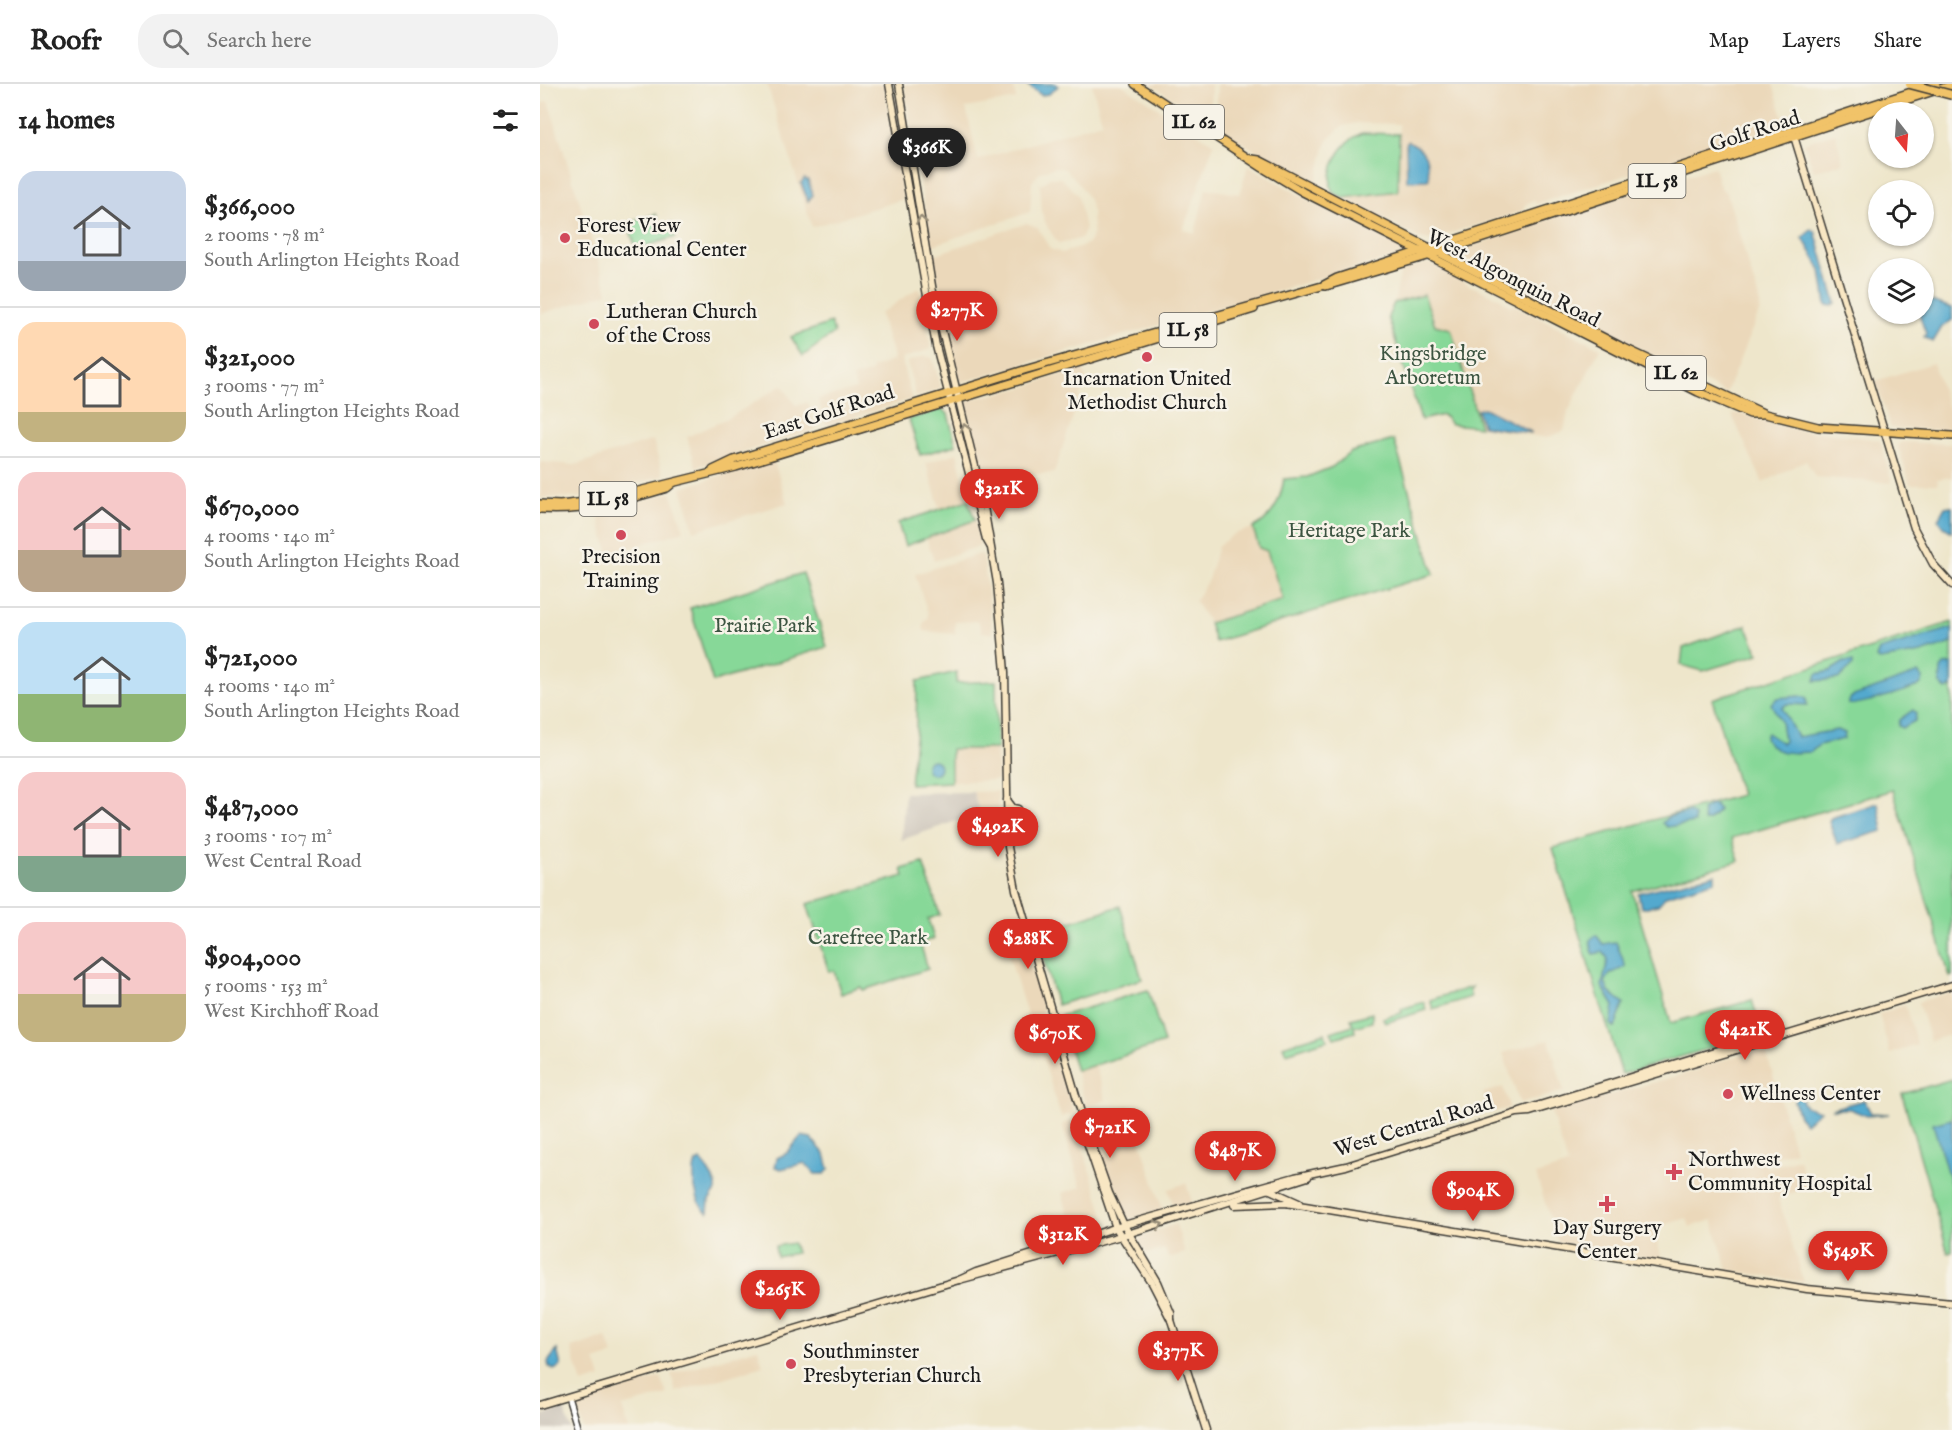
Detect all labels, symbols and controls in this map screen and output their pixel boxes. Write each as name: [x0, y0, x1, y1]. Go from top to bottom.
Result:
search box: [138, 14, 558, 68]
text: Roofr: [30, 24, 102, 59]
icon: search: [159, 25, 192, 58]
text: Search here: [207, 27, 312, 55]
text: Map: [1709, 28, 1749, 55]
text: Layers: [1782, 28, 1841, 55]
text: Share: [1874, 28, 1922, 55]
north arrow: [1868, 102, 1934, 168]
map controls: [1868, 102, 1934, 324]
text: 14 homes: [18, 104, 115, 137]
icon: filters: [489, 104, 522, 137]
street label: Golf Road: [1706, 104, 1804, 159]
road number: IL 62: [1164, 105, 1224, 139]
pin: $366K: [885, 128, 969, 179]
text: $366K: [902, 135, 952, 160]
road number: IL 58: [1628, 164, 1686, 198]
button: locate: [1868, 180, 1934, 246]
text: $366,000: [204, 190, 295, 223]
icon: home: [66, 195, 138, 267]
place label: Forest View Educational Center: [577, 213, 747, 264]
one-way arrow: [915, 216, 928, 226]
text: 2 rooms · 78 m²: [204, 223, 325, 248]
street label: West Algonquin Road: [1422, 223, 1605, 335]
marker: Forest View Educational Center: [558, 231, 572, 245]
text: South Arlington Heights Road: [204, 248, 459, 273]
button: layers: [1868, 258, 1934, 324]
pin: $277K: [915, 291, 999, 342]
text: $277K: [930, 298, 984, 323]
place label: Lutheran Church of the Cross: [606, 299, 757, 350]
road number: IL 58: [1160, 313, 1216, 347]
marker: Lutheran Church of the Cross: [587, 317, 601, 331]
text: $321,000: [204, 341, 295, 374]
park label: Kingsbridge Arboretum: [1379, 341, 1487, 392]
icon: home: [66, 346, 138, 418]
marker: Incarnation United Methodist Church: [1140, 350, 1154, 364]
road number: IL 62: [1646, 356, 1706, 390]
place label: Incarnation United Methodist Church: [1063, 366, 1232, 417]
text: 3 rooms · 77 m²: [204, 374, 324, 399]
street label: East Golf Road: [760, 379, 899, 447]
text: South Arlington Heights Road: [204, 399, 459, 424]
one-way arrow: [959, 423, 972, 433]
pin: $321K: [957, 469, 1041, 520]
text: $321K: [974, 476, 1024, 501]
road number: IL 58: [580, 482, 637, 516]
text: $670,000: [204, 491, 300, 524]
icon: home: [66, 496, 138, 568]
park label: Heritage Park: [1288, 518, 1411, 545]
text: 4 rooms · 140 m²: [204, 524, 335, 549]
marker: Precision Training: [614, 528, 628, 542]
place label: Precision Training: [581, 544, 661, 595]
text: South Arlington Heights Road: [204, 549, 459, 574]
park label: Prairie Park: [714, 613, 817, 640]
text: $721,000: [204, 641, 298, 674]
icon: home: [66, 646, 138, 718]
text: 4 rooms · 140 m²: [204, 674, 335, 699]
text: South Arlington Heights Road: [204, 699, 459, 724]
text: $487,000: [204, 791, 299, 824]
icon: home: [66, 796, 138, 868]
pin: $492K: [956, 807, 1040, 858]
text: $492K: [971, 814, 1025, 839]
text: 3 rooms · 107 m²: [204, 824, 332, 849]
text: West Central Road: [204, 849, 361, 874]
pin: $288K: [986, 919, 1070, 970]
park label: Carefree Park: [808, 925, 929, 952]
text: $288K: [1003, 926, 1053, 951]
text: $904,000: [204, 941, 301, 974]
icon: home: [66, 946, 138, 1018]
text: 5 rooms · 153 m²: [204, 974, 328, 999]
text: West Kirchhoff Road: [204, 999, 379, 1024]
pin: $421K: [1703, 1010, 1787, 1061]
pin: $670K: [1013, 1014, 1097, 1065]
text: $421K: [1719, 1017, 1771, 1042]
text: $670K: [1028, 1021, 1082, 1046]
place label: Wellness Center: [1740, 1081, 1881, 1108]
marker: Wellness Center: [1721, 1087, 1735, 1101]
street label: West Central Road: [1331, 1090, 1498, 1164]
pin: $721K: [1068, 1108, 1152, 1159]
text: $721K: [1084, 1115, 1136, 1140]
pin: $487K: [1193, 1131, 1277, 1182]
text: $487K: [1209, 1138, 1261, 1163]
place label: Northwest Community Hospital: [1688, 1147, 1872, 1198]
marker: Northwest Community Hospital: [1665, 1163, 1683, 1181]
pin: $904K: [1431, 1171, 1515, 1222]
text: $904K: [1446, 1178, 1500, 1203]
marker: Day Surgery Center: [1598, 1195, 1616, 1213]
pin: $312K: [1021, 1215, 1105, 1266]
place label: Day Surgery Center: [1552, 1215, 1662, 1266]
one-way arrow: [1153, 1220, 1164, 1232]
text: $312K: [1038, 1222, 1088, 1247]
pin: $549K: [1806, 1231, 1890, 1282]
text: $549K: [1822, 1238, 1874, 1263]
pin: $265K: [738, 1270, 822, 1321]
text: $265K: [755, 1277, 805, 1302]
pin: $377K: [1136, 1331, 1220, 1382]
text: $377K: [1152, 1338, 1204, 1363]
place label: Southminster Presbyterian Church: [803, 1339, 981, 1390]
marker: Southminster Presbyterian Church: [784, 1357, 798, 1371]

